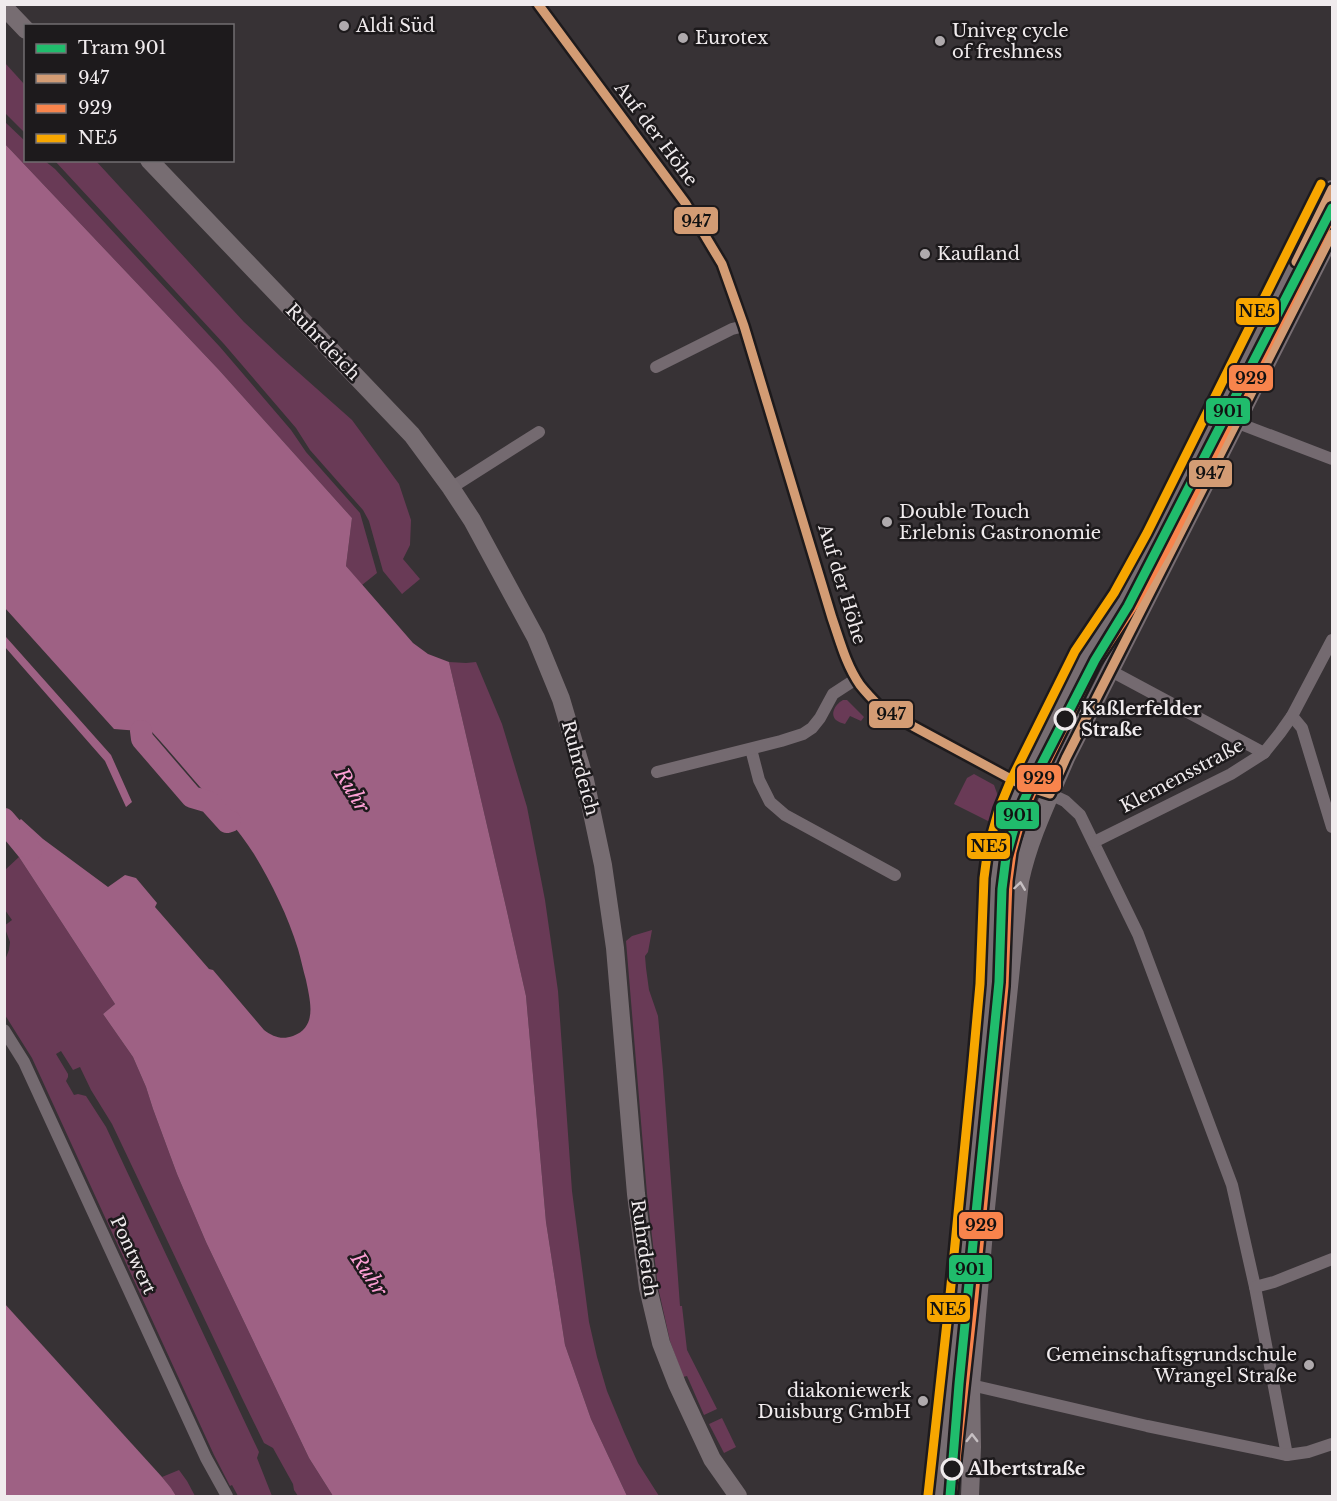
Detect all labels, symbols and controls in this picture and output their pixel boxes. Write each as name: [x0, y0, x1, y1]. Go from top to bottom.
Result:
place label: Aldi Süd: [355, 15, 435, 37]
marker: Aldi Süd: [337, 19, 351, 33]
place label: Univeg cycle of freshness: [952, 20, 1069, 63]
legend: [24, 24, 234, 162]
place label: Eurotex: [695, 27, 768, 49]
marker: Eurotex: [676, 31, 690, 45]
marker: Univeg cycle of freshness: [933, 34, 947, 48]
text: Tram 901: [78, 37, 167, 59]
text: 947: [78, 67, 110, 89]
street label: Auf der Höhe: [609, 77, 702, 190]
text: 929: [78, 97, 112, 119]
text: NE5: [78, 127, 118, 149]
line badge: 947: [673, 206, 719, 235]
text: 947: [681, 211, 712, 231]
place label: Kaufland: [937, 243, 1020, 265]
marker: Kaufland: [918, 247, 932, 261]
line badge: NE5: [1235, 297, 1280, 326]
street label: Ruhrdeich: [281, 299, 365, 385]
text: NE5: [1239, 301, 1275, 321]
line badge: 929: [1228, 364, 1274, 392]
text: 929: [1235, 368, 1267, 388]
line badge: 901: [1205, 397, 1251, 425]
text: 901: [1213, 401, 1243, 421]
line badge: 947: [1188, 459, 1233, 488]
text: 947: [1195, 463, 1226, 483]
place label: Double Touch Erlebnis Gastronomie: [899, 501, 1101, 544]
marker: Double Touch Erlebnis Gastronomie: [880, 515, 894, 529]
street label: Auf der Höhe: [813, 520, 871, 647]
place label: Kaßlerfelder Straße: [1081, 698, 1201, 741]
line badge: 947: [868, 700, 914, 729]
text: 947: [876, 704, 907, 724]
marker: Kaßlerfelder Straße: [1054, 708, 1076, 730]
street label: Ruhrdeich: [557, 718, 603, 818]
street label: Klemensstraße: [1117, 734, 1247, 818]
water label: Ruhr: [329, 763, 375, 817]
line badge: 929: [1016, 764, 1062, 793]
text: 929: [1023, 768, 1055, 788]
line badge: 901: [995, 801, 1040, 830]
text: 901: [1003, 805, 1033, 825]
line badge: NE5: [966, 832, 1011, 860]
text: NE5: [971, 836, 1007, 856]
one-way arrow: [1014, 881, 1026, 890]
street label: Ruhrdeich: [626, 1198, 662, 1298]
line badge: 929: [958, 1211, 1004, 1240]
street label: Pontwert: [105, 1212, 161, 1298]
text: 929: [965, 1215, 997, 1235]
water label: Ruhr: [345, 1247, 393, 1301]
line badge: 901: [948, 1254, 993, 1283]
text: 901: [955, 1259, 985, 1279]
line badge: NE5: [926, 1294, 971, 1323]
text: NE5: [930, 1299, 966, 1319]
place label: Gemeinschaftsgrundschule Wrangel Straße: [1046, 1344, 1297, 1387]
marker: Gemeinschaftsgrundschule Wrangel Straße: [1302, 1358, 1316, 1372]
place label: diakoniewerk Duisburg GmbH: [758, 1380, 911, 1423]
marker: diakoniewerk Duisburg GmbH: [916, 1394, 930, 1408]
one-way arrow: [966, 1434, 978, 1443]
marker: Albertstraße: [941, 1458, 963, 1480]
place label: Albertstraße: [967, 1458, 1085, 1480]

